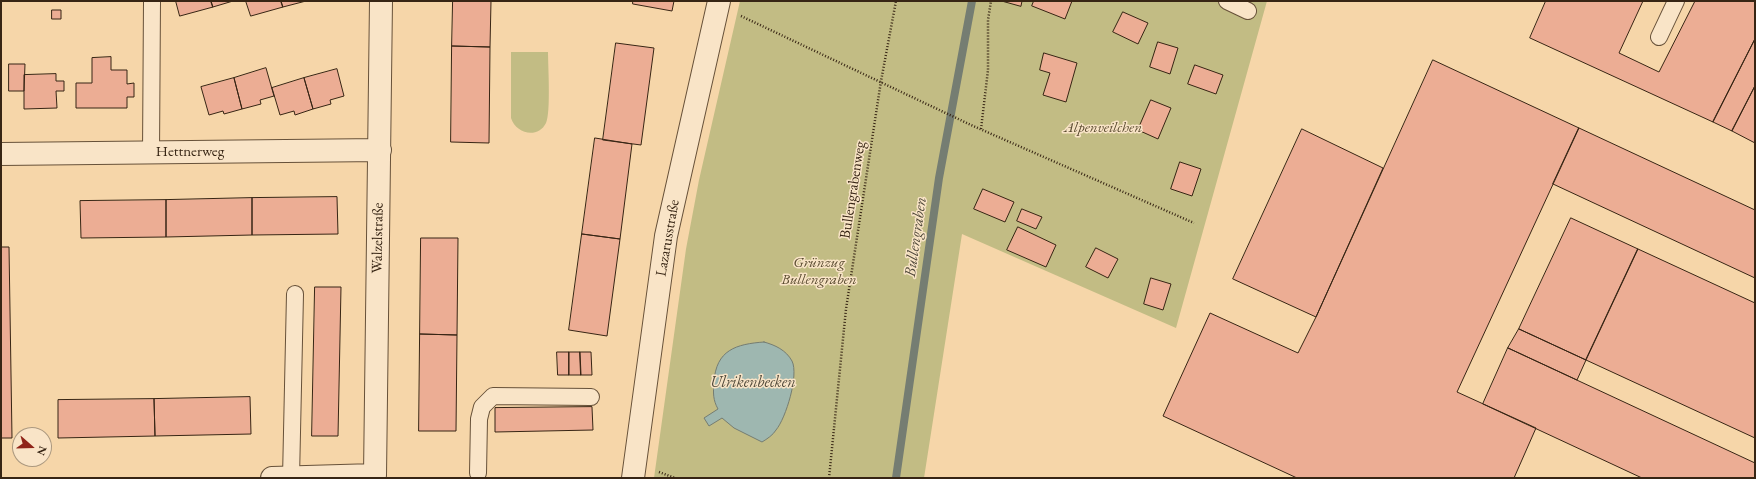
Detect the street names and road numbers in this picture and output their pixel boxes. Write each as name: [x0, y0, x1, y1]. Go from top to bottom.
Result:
street label: Bullengrabenweg: [836, 140, 870, 240]
street label: Hettnerweg: [156, 143, 224, 161]
street label: Lazarusstraße: [652, 198, 684, 278]
street label: Walzelstraße: [368, 202, 388, 274]

